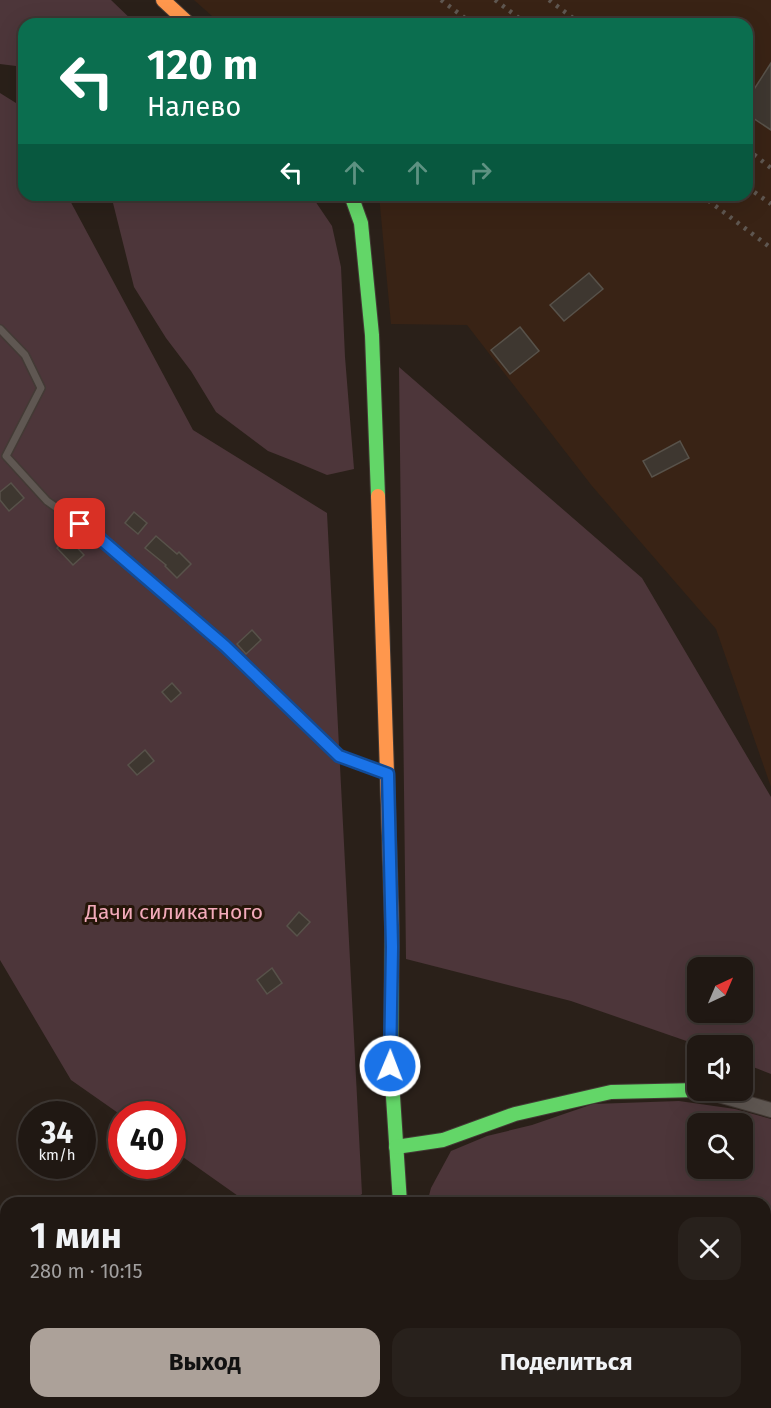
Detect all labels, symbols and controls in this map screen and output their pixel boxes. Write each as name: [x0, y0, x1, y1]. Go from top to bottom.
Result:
text: 120 m: [147, 40, 258, 90]
icon: left: [48, 42, 126, 120]
text: Налево: [147, 91, 241, 123]
icon: left: [275, 156, 308, 189]
icon: ahead: [338, 156, 371, 189]
icon: ahead: [401, 156, 434, 189]
icon: right: [464, 156, 497, 189]
pin: [54, 498, 105, 549]
icon: arrive: [63, 507, 96, 540]
park label: Дачи силикатного: [84, 899, 263, 925]
north arrow: [687, 957, 753, 1023]
map controls: [687, 957, 753, 1179]
position arrow: [358, 1034, 422, 1098]
button: sound: [687, 1035, 753, 1101]
speed limit sign: 40: [108, 1101, 186, 1179]
button: search: [687, 1113, 753, 1179]
text: 34: [41, 1115, 73, 1151]
text: km/h: [38, 1146, 76, 1164]
text: 1 мин: [30, 1214, 122, 1258]
button: close: [678, 1217, 741, 1280]
text: 280 m · 10:15: [30, 1259, 142, 1283]
button: Выход: [30, 1328, 380, 1397]
button: Поделиться: [392, 1328, 741, 1397]

